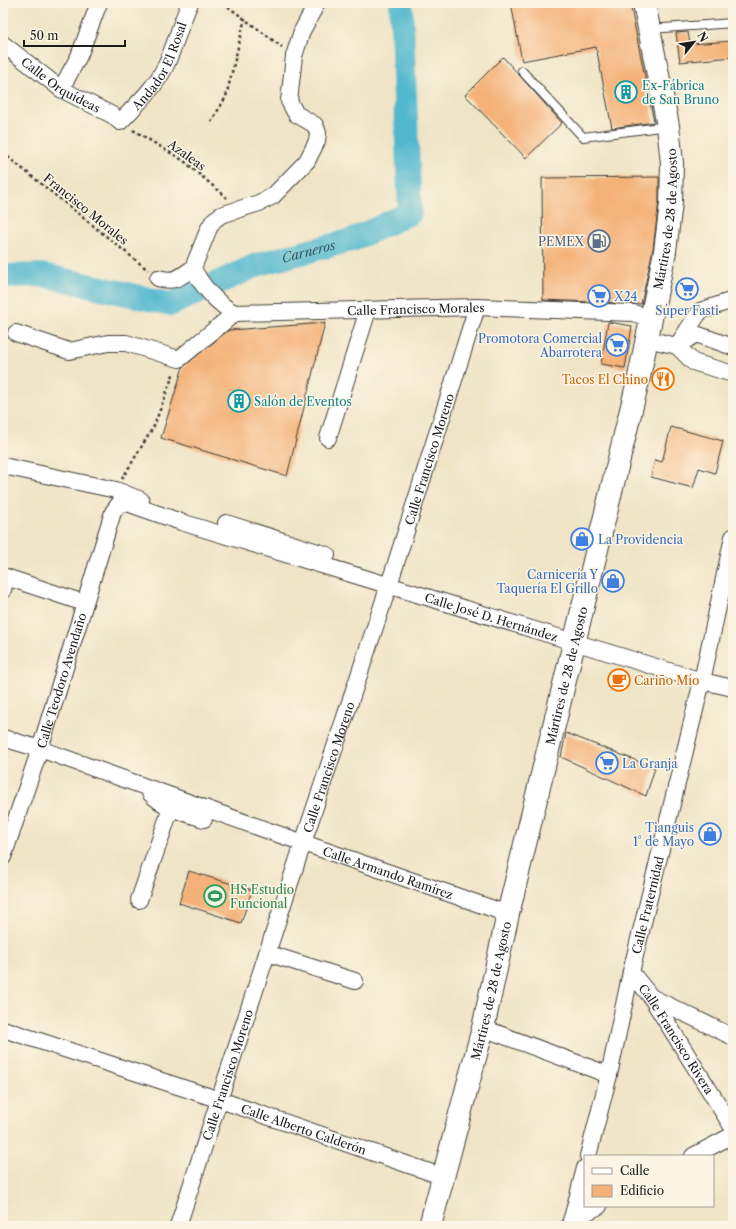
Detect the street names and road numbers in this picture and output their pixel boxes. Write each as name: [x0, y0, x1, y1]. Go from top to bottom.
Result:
street label: Andador El Rosal: [128, 19, 189, 113]
street label: Calle Orquídeas: [18, 54, 103, 115]
street label: Azaleas: [164, 136, 209, 174]
street label: Mártires de 28 de Agosto: [650, 148, 680, 291]
street label: Francisco Morales: [41, 170, 131, 248]
street label: Calle Francisco Morales: [347, 299, 485, 318]
street label: Calle Francisco Moreno: [401, 391, 457, 527]
street label: Calle José D. Hernández: [423, 589, 560, 644]
street label: Mártires de 28 de Agosto: [542, 605, 590, 746]
street label: Calle Teodoro Avendaño: [33, 611, 89, 750]
street label: Calle Francisco Moreno: [300, 700, 357, 834]
street label: Calle Armando Ramírez: [321, 843, 455, 902]
street label: Calle Fraternidad: [628, 854, 667, 955]
street label: Mártires de 28 de Agosto: [467, 920, 514, 1062]
street label: Calle Francisco Rivera: [636, 981, 718, 1097]
street label: Calle Francisco Moreno: [199, 1007, 256, 1142]
street label: Calle Alberto Calderón: [239, 1100, 369, 1157]

